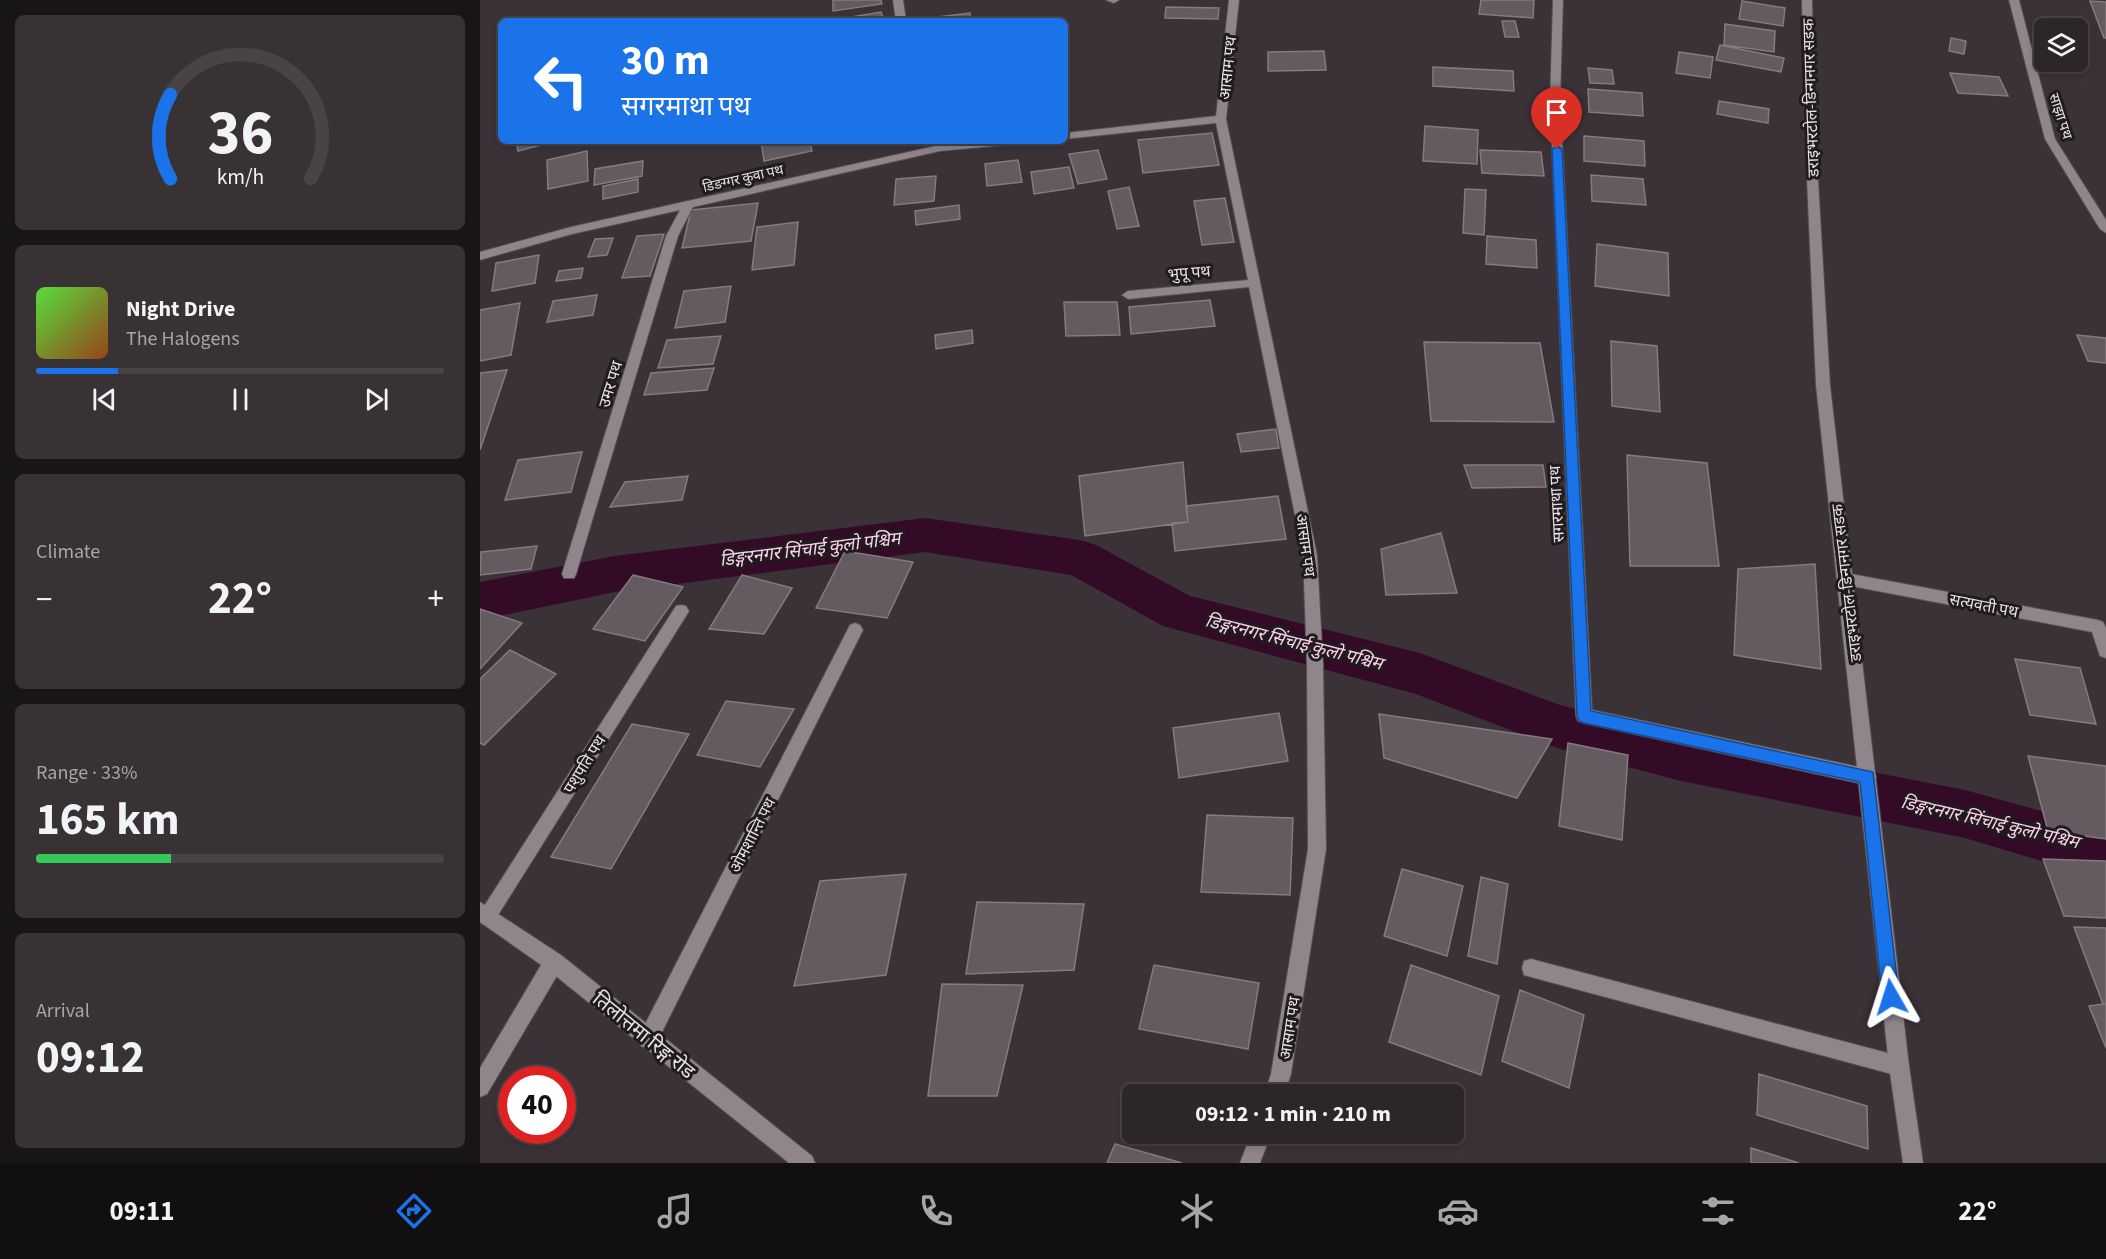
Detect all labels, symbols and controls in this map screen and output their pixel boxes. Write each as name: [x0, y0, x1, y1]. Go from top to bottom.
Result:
street label: डराइभरटोल-डिन्गनगर सडक: [1797, 18, 1825, 179]
map controls: [2034, 18, 2088, 72]
button: layers: [2034, 18, 2088, 72]
text: 30 m: [621, 31, 710, 91]
street label: आसाम पथ: [1214, 35, 1242, 101]
icon: left: [522, 42, 600, 120]
text: सगरमाथा पथ: [621, 87, 751, 126]
pin: [1531, 87, 1582, 149]
text: 36: [207, 89, 273, 178]
street label: साझा पथ: [2043, 91, 2077, 143]
icon: arrive: [1540, 96, 1573, 129]
street label: डिङग्गर कुवा पथ: [701, 160, 787, 198]
text: km/h: [216, 163, 264, 194]
street label: भुपू पथ: [1167, 260, 1212, 286]
text: Night Drive: [126, 293, 235, 325]
text: The Halogens: [126, 325, 240, 353]
street label: उमर पथ: [594, 358, 629, 410]
icon: previous: [88, 383, 121, 416]
icon: pause: [224, 383, 257, 416]
icon: next: [360, 383, 393, 416]
street label: सगरमाथा पथ: [1544, 464, 1570, 543]
street label: डराइभरटोल-डिन्गनगर सडक: [1826, 502, 1868, 664]
street label: आसाम पथ: [1290, 512, 1320, 579]
water label: डिङ्गरनगर सिंचाई कुलो पश्चिम: [718, 526, 905, 573]
text: Climate: [36, 538, 100, 566]
text: 22°: [208, 567, 272, 631]
text: −: [36, 576, 52, 623]
text: +: [428, 576, 444, 623]
street label: सत्यवती पथ: [1948, 589, 2021, 624]
water label: डिङ्गरनगर सिंचाई कुलो पश्चिम: [1203, 608, 1388, 677]
street label: पशुपति पथ: [558, 731, 612, 798]
text: Range · 33%: [36, 759, 137, 787]
text: 165 km: [36, 788, 180, 852]
water label: डिङ्गरनगर सिंचाई कुलो पश्चिम: [1898, 790, 2084, 856]
street label: ओमशान्ति पथ: [725, 793, 782, 877]
position arrow: [1859, 965, 1923, 1029]
street label: तिलोत्तमा रिङ्ग रोड: [586, 986, 701, 1086]
street label: आसाम पथ: [1274, 994, 1306, 1061]
text: Arrival: [36, 997, 90, 1025]
text: 09:12: [36, 1026, 145, 1090]
speed limit sign: 40: [498, 1066, 576, 1144]
text: 09:12 · 1 min · 210 m: [1195, 1098, 1391, 1130]
icon: directions: [393, 1190, 435, 1232]
icon: music: [654, 1190, 696, 1232]
icon: phone: [915, 1190, 957, 1232]
icon: climate: [1176, 1190, 1218, 1232]
icon: car: [1437, 1190, 1479, 1232]
icon: filters: [1697, 1190, 1739, 1232]
text: 09:11: [109, 1192, 175, 1231]
text: 22°: [1958, 1192, 1997, 1231]

